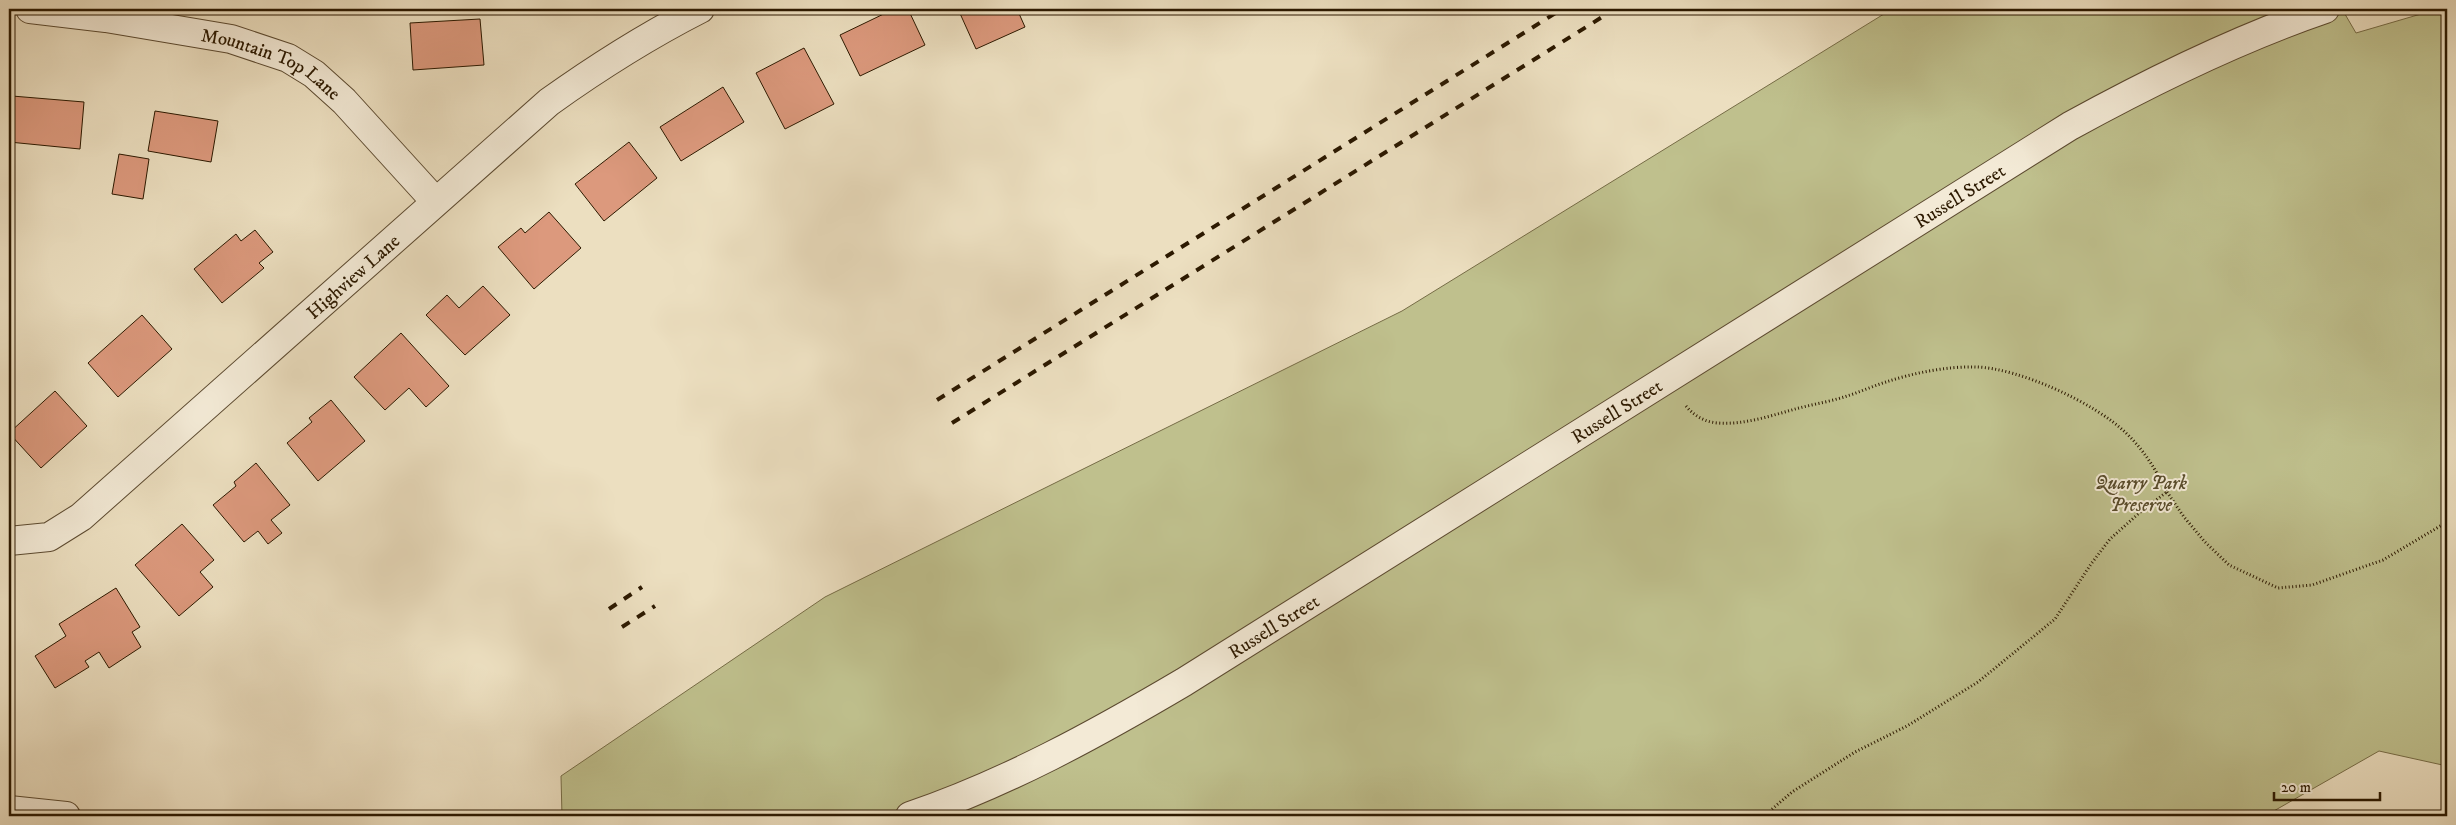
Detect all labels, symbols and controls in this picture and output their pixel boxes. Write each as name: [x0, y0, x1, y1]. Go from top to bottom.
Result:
street label: Mountain Top Lane: [199, 24, 345, 106]
street label: Russell Street: [1911, 160, 2010, 234]
street label: Highview Lane: [302, 230, 405, 325]
street label: Russell Street: [1567, 375, 1667, 449]
park label: Quarry Park Preserve: [2095, 472, 2187, 517]
street label: Russell Street: [1224, 590, 1324, 664]
scale bar: [2274, 770, 2380, 802]
text: 20 m: [2281, 778, 2311, 797]

